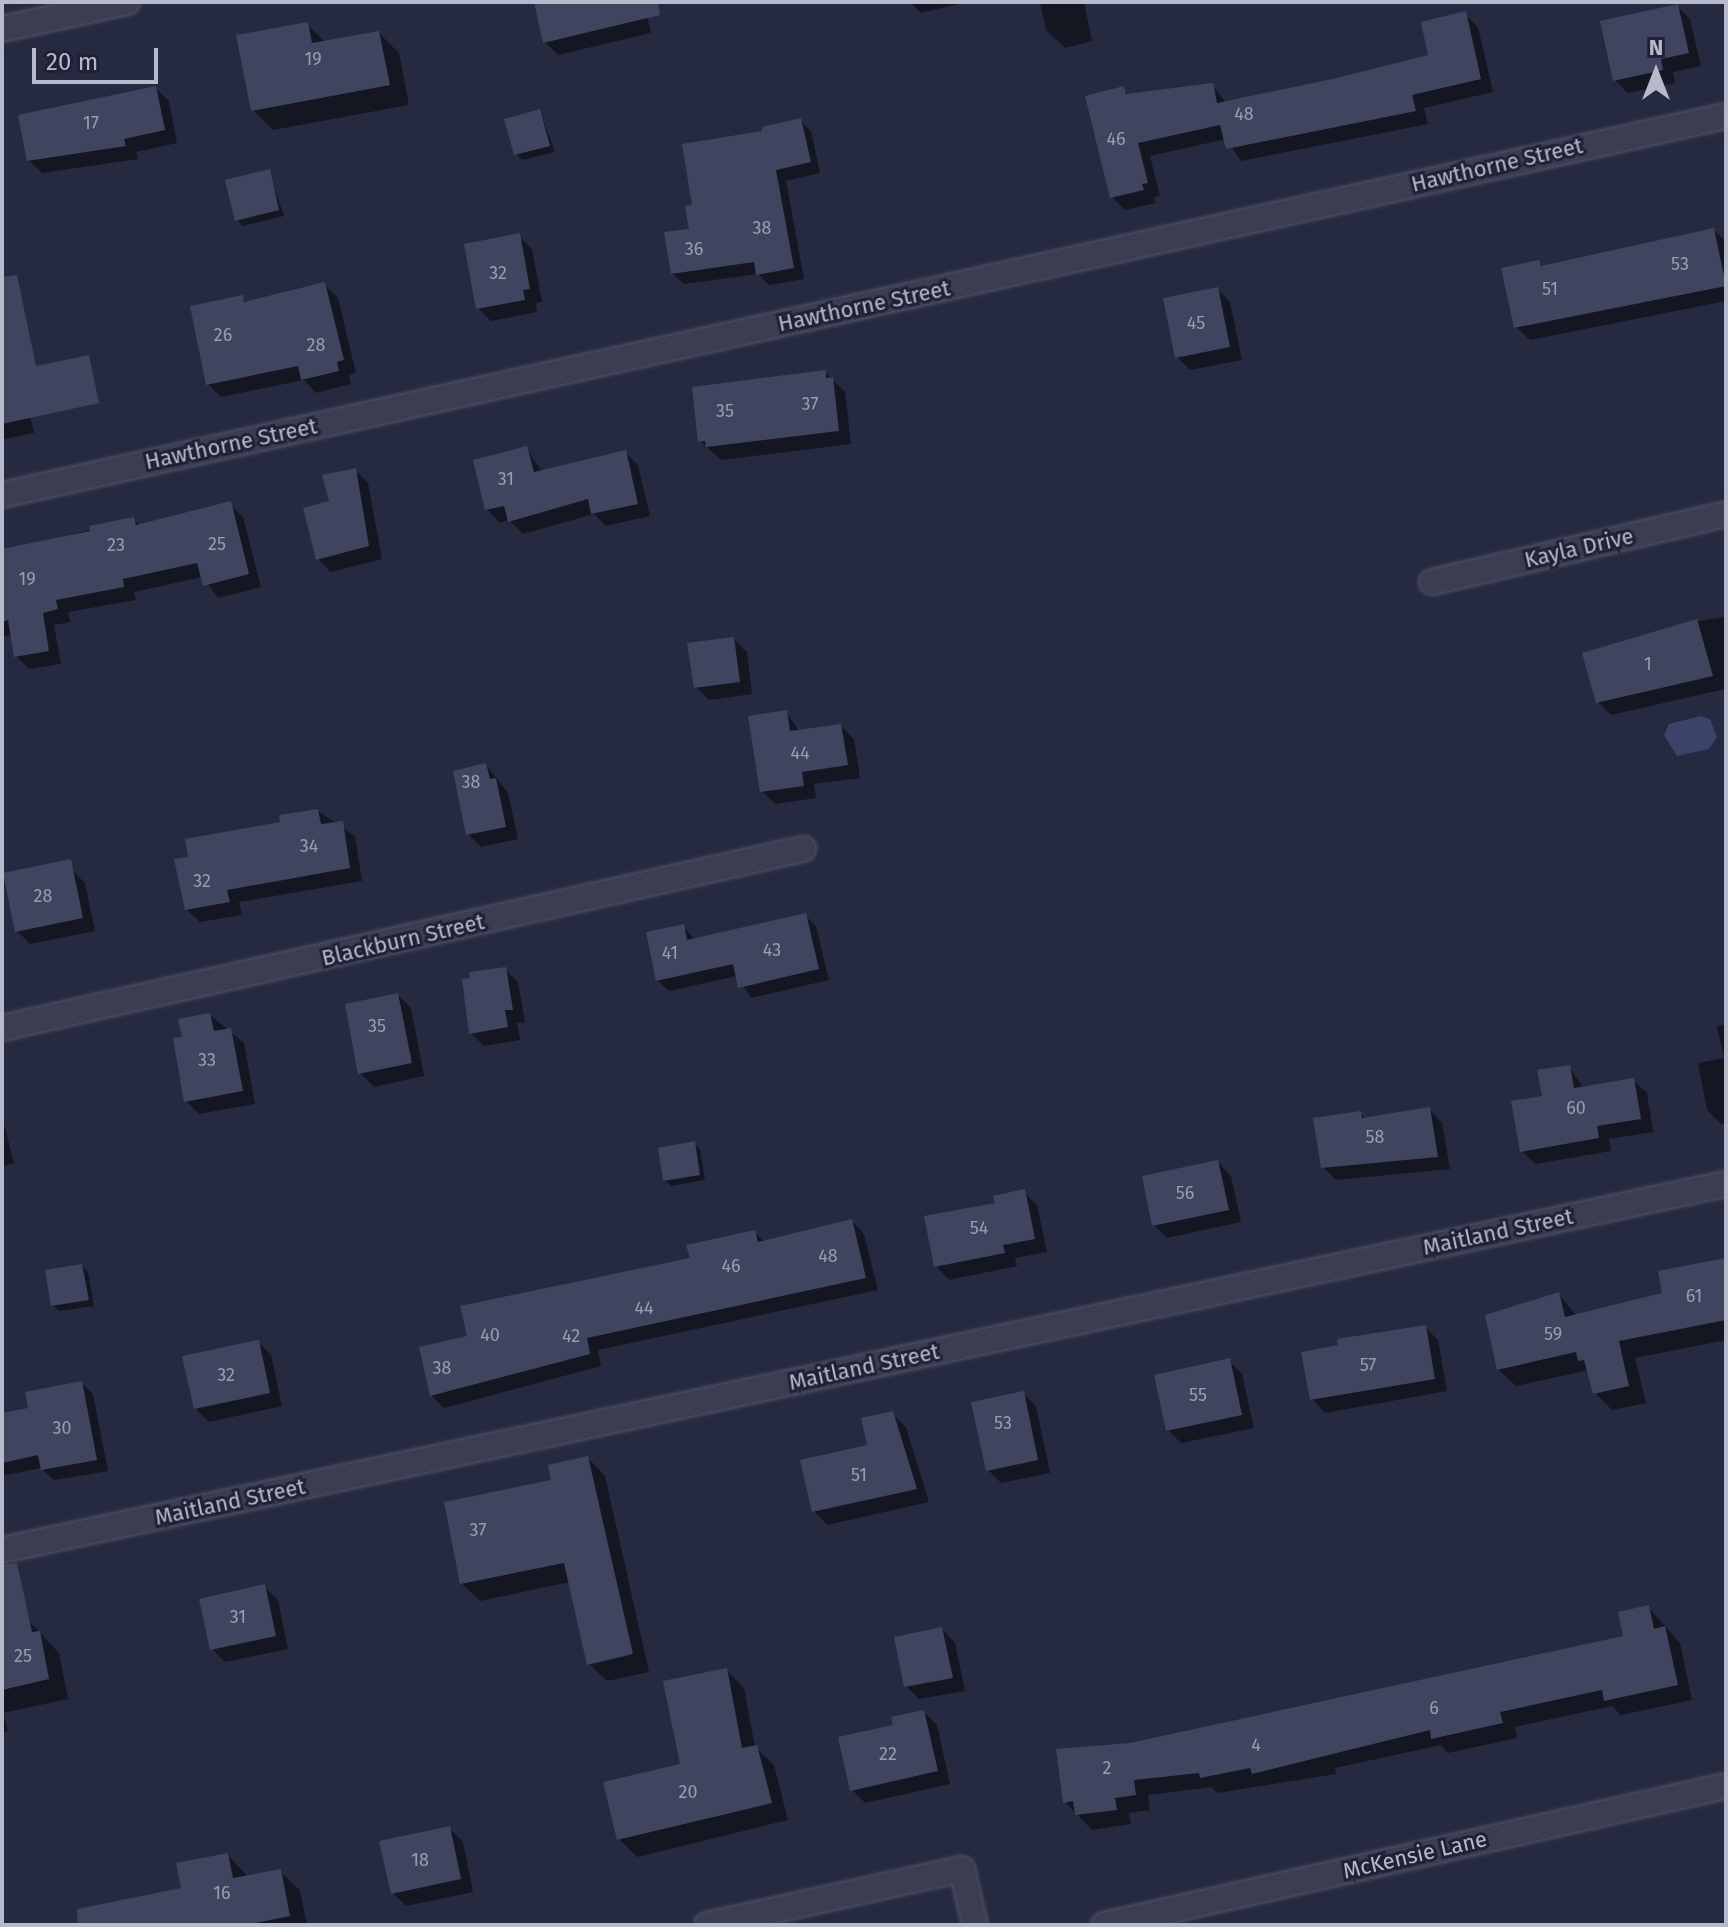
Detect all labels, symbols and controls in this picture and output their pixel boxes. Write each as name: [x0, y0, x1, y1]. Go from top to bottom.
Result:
scale bar: [36, 32, 162, 82]
north arrow: [1616, 32, 1696, 112]
text: N: [1649, 34, 1663, 61]
text: 20 m: [46, 48, 98, 76]
house number: 19: [304, 48, 322, 70]
house number: 48: [1234, 103, 1254, 125]
house number: 17: [83, 112, 99, 134]
house number: 46: [1106, 128, 1126, 150]
street label: Hawthorne Street: [1409, 132, 1585, 198]
house number: 38: [753, 217, 771, 239]
house number: 36: [685, 238, 703, 260]
house number: 53: [1671, 253, 1689, 275]
house number: 32: [489, 262, 507, 284]
street label: Hawthorne Street: [776, 275, 952, 337]
house number: 51: [1542, 278, 1558, 300]
house number: 45: [1187, 312, 1205, 334]
house number: 26: [214, 324, 232, 346]
house number: 28: [307, 334, 325, 356]
house number: 37: [802, 393, 818, 415]
house number: 35: [716, 400, 734, 422]
street label: Hawthorne Street: [143, 413, 319, 475]
house number: 31: [498, 468, 514, 490]
street label: Kayla Drive: [1522, 523, 1636, 573]
house number: 25: [208, 533, 226, 555]
house number: 23: [107, 534, 125, 556]
house number: 19: [18, 568, 36, 590]
house number: 1: [1644, 653, 1652, 675]
house number: 44: [790, 742, 810, 764]
house number: 38: [462, 771, 480, 793]
house number: 34: [300, 835, 318, 857]
house number: 32: [193, 870, 211, 892]
house number: 28: [34, 885, 52, 907]
street label: Blackburn Street: [319, 908, 487, 972]
house number: 43: [763, 939, 781, 961]
house number: 41: [662, 942, 678, 964]
house number: 35: [368, 1015, 386, 1037]
house number: 33: [198, 1049, 216, 1071]
house number: 60: [1566, 1097, 1586, 1119]
house number: 58: [1366, 1126, 1384, 1148]
house number: 56: [1176, 1182, 1194, 1204]
street label: Maitland Street: [1420, 1203, 1576, 1261]
house number: 54: [970, 1217, 988, 1239]
house number: 48: [818, 1245, 838, 1267]
house number: 46: [721, 1255, 741, 1277]
house number: 61: [1686, 1285, 1702, 1307]
house number: 44: [634, 1297, 654, 1319]
house number: 59: [1544, 1323, 1562, 1345]
house number: 40: [480, 1324, 500, 1346]
house number: 42: [562, 1325, 580, 1347]
street label: Maitland Street: [786, 1338, 942, 1396]
house number: 57: [1360, 1354, 1376, 1376]
house number: 38: [433, 1357, 451, 1379]
house number: 32: [217, 1364, 235, 1386]
house number: 55: [1189, 1384, 1207, 1406]
house number: 53: [994, 1412, 1012, 1434]
house number: 30: [52, 1417, 72, 1439]
house number: 51: [851, 1464, 867, 1486]
street label: Maitland Street: [152, 1473, 308, 1531]
house number: 37: [470, 1519, 486, 1541]
house number: 31: [230, 1606, 246, 1628]
house number: 25: [14, 1645, 32, 1667]
house number: 6: [1429, 1697, 1439, 1719]
house number: 4: [1251, 1734, 1261, 1756]
house number: 22: [879, 1743, 897, 1765]
house number: 2: [1103, 1757, 1111, 1779]
house number: 20: [679, 1781, 697, 1803]
street label: McKensie Lane: [1340, 1826, 1490, 1884]
house number: 18: [411, 1849, 429, 1871]
house number: 16: [213, 1882, 231, 1904]

